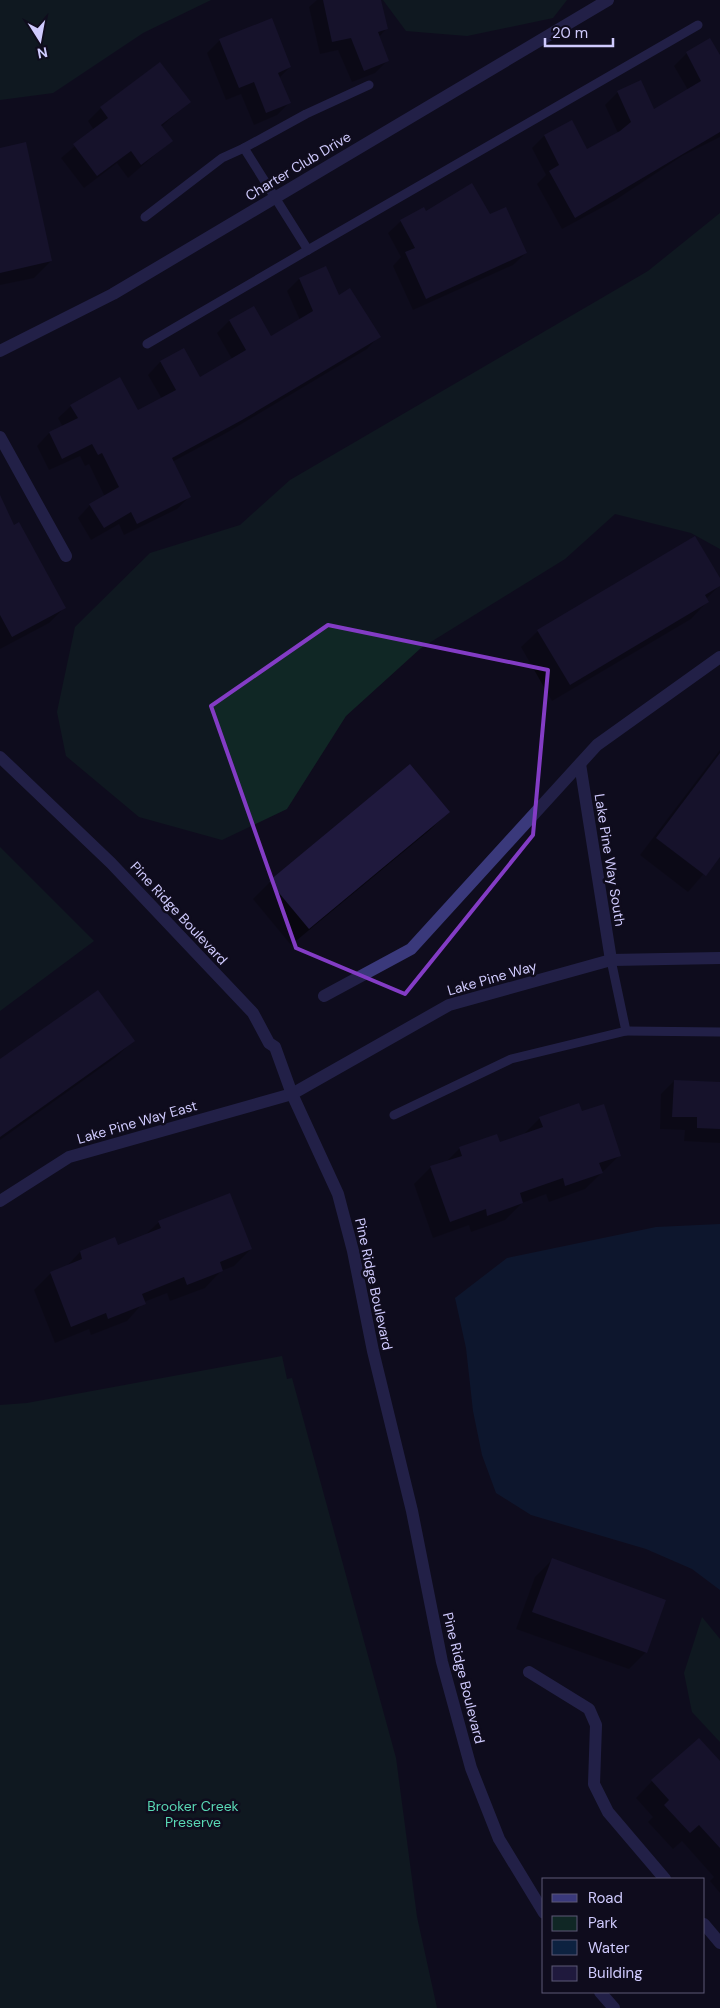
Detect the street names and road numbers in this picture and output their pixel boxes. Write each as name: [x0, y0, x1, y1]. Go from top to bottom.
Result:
street label: Charter Club Drive: [242, 127, 354, 205]
street label: Lake Pine Way South: [591, 792, 629, 928]
street label: Pine Ridge Boulevard: [126, 858, 232, 968]
street label: Lake Pine Way: [445, 957, 539, 999]
street label: Lake Pine Way East: [75, 1096, 199, 1148]
street label: Pine Ridge Boulevard: [351, 1216, 397, 1352]
street label: Pine Ridge Boulevard: [439, 1610, 489, 1746]

